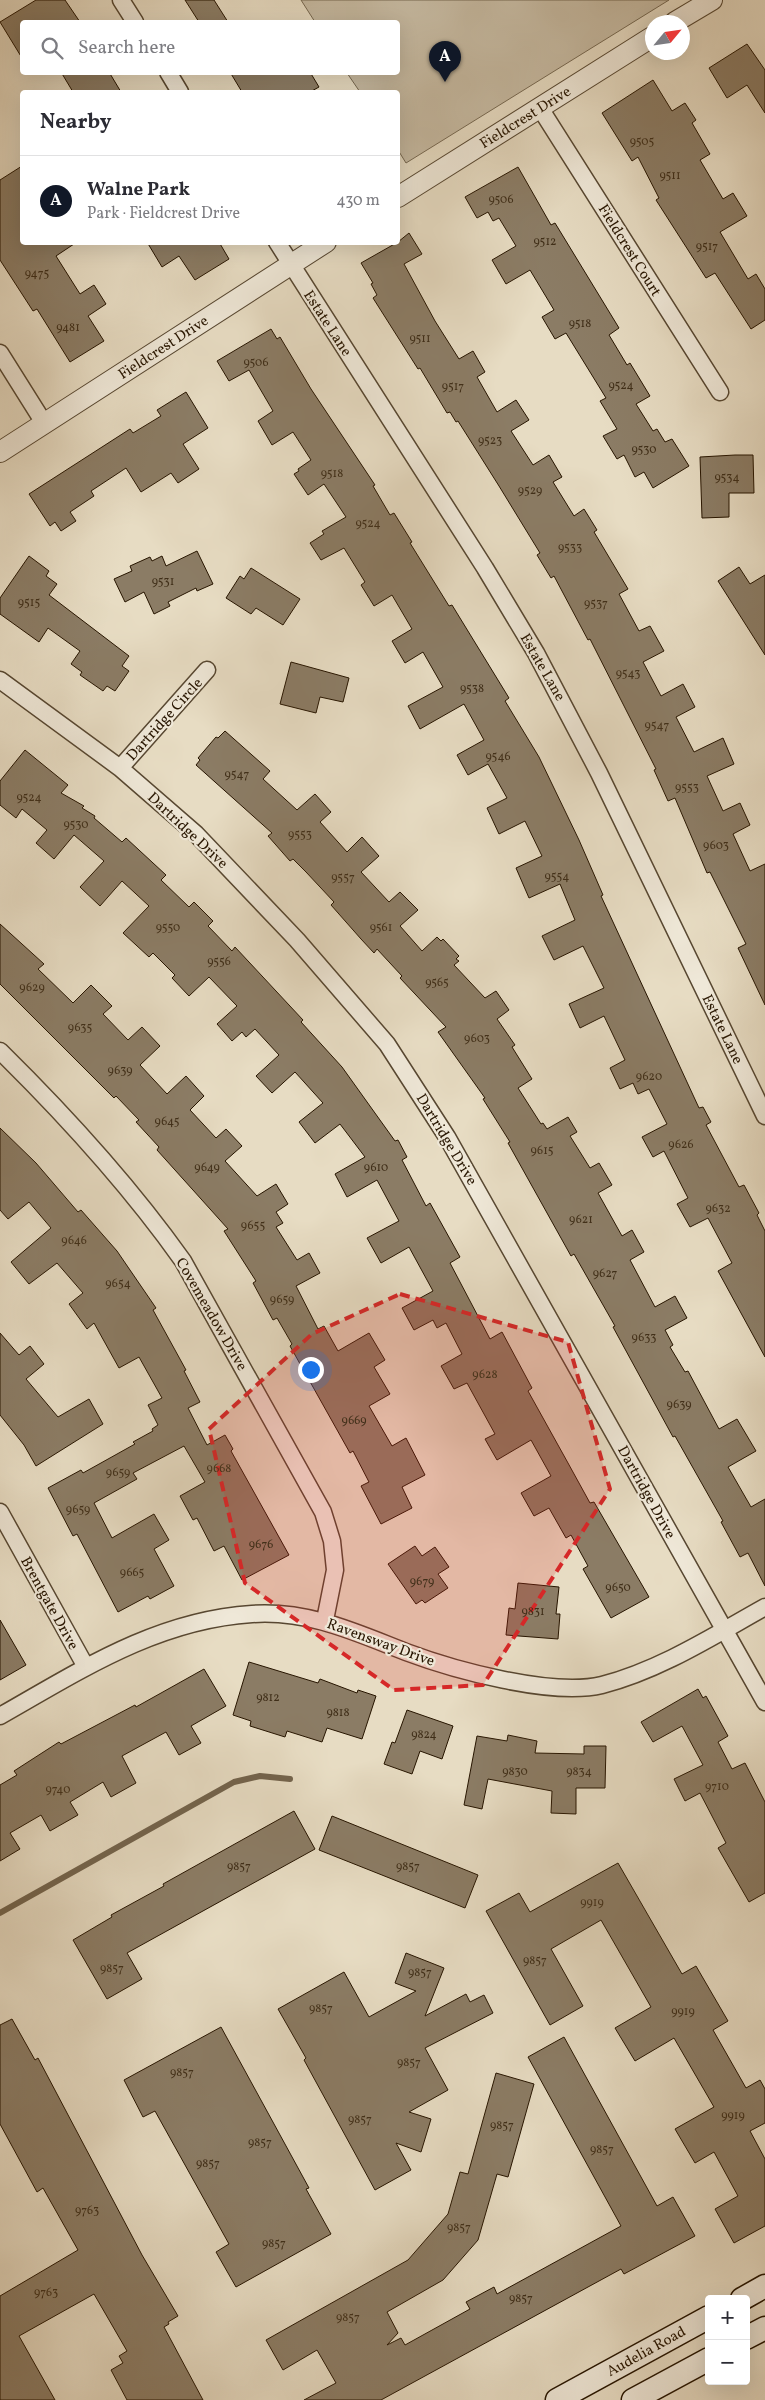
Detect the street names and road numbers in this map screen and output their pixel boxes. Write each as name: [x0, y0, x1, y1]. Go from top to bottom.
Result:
street label: Fieldcrest Drive: [476, 82, 575, 155]
street label: Fieldcrest Court: [592, 201, 665, 301]
street label: Estate Lane: [297, 287, 356, 361]
street label: Fieldcrest Drive: [115, 311, 213, 385]
street label: Estate Lane: [514, 630, 570, 706]
street label: Dartridge Circle: [122, 674, 208, 766]
street label: Dartridge Drive: [142, 788, 232, 874]
street label: Estate Lane: [696, 991, 748, 1068]
street label: Dartridge Drive: [410, 1090, 481, 1190]
street label: Covemeadow Drive: [170, 1254, 252, 1375]
street label: Dartridge Drive: [611, 1442, 680, 1543]
street label: Brentgate Drive: [14, 1553, 83, 1654]
street label: Ravensway Drive: [324, 1614, 437, 1673]
street label: Audelia Road: [603, 2322, 690, 2383]

